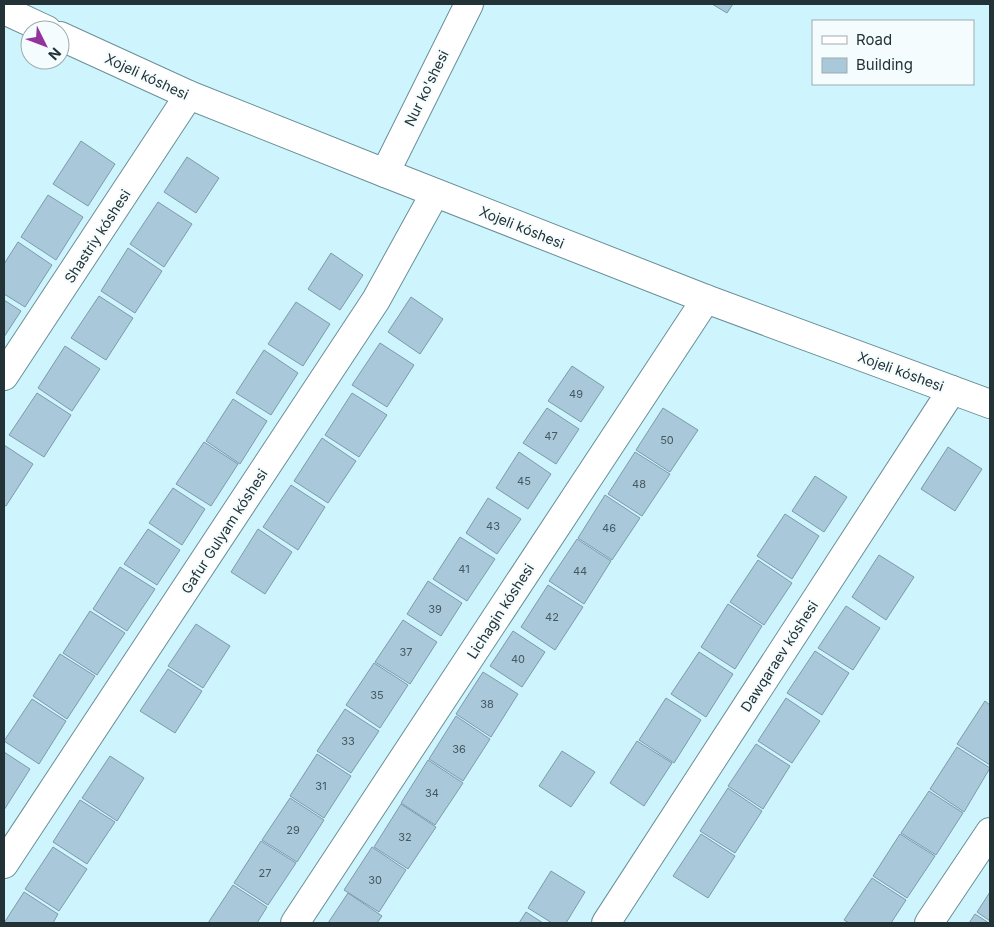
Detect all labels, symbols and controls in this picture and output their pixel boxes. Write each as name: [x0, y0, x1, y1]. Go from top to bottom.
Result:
north arrow: [20, 20, 70, 70]
legend: [812, 20, 974, 85]
text: Road: [856, 30, 892, 49]
text: N: [45, 44, 65, 64]
street label: Nur ko'shesi: [400, 47, 452, 129]
street label: Xojeli kóshesi: [103, 49, 191, 103]
text: Building: [856, 55, 913, 74]
street label: Shastriy kóshesi: [60, 186, 134, 286]
street label: Xojeli kóshesi: [477, 202, 567, 252]
street label: Xojeli kóshesi: [856, 348, 946, 394]
house number: 49: [569, 387, 583, 401]
house number: 47: [544, 429, 558, 443]
house number: 50: [660, 433, 674, 447]
street label: Gafur Gulyam kóshesi: [177, 465, 271, 597]
house number: 45: [517, 474, 531, 488]
house number: 48: [632, 477, 646, 491]
house number: 43: [486, 519, 500, 533]
house number: 46: [602, 521, 616, 535]
street label: Lichagin kóshesi: [463, 560, 537, 662]
house number: 41: [458, 562, 470, 576]
house number: 44: [573, 564, 587, 578]
street label: Dawqaraev kóshesi: [737, 597, 821, 715]
house number: 39: [428, 602, 442, 616]
house number: 42: [545, 610, 559, 624]
house number: 37: [399, 645, 413, 659]
house number: 40: [511, 652, 525, 666]
house number: 35: [370, 688, 384, 702]
house number: 38: [480, 697, 494, 711]
house number: 33: [341, 734, 355, 748]
house number: 36: [452, 742, 466, 756]
house number: 31: [315, 779, 327, 793]
house number: 34: [425, 786, 439, 800]
house number: 29: [286, 823, 300, 837]
house number: 32: [398, 830, 412, 844]
house number: 27: [259, 866, 271, 880]
house number: 30: [368, 873, 382, 887]

